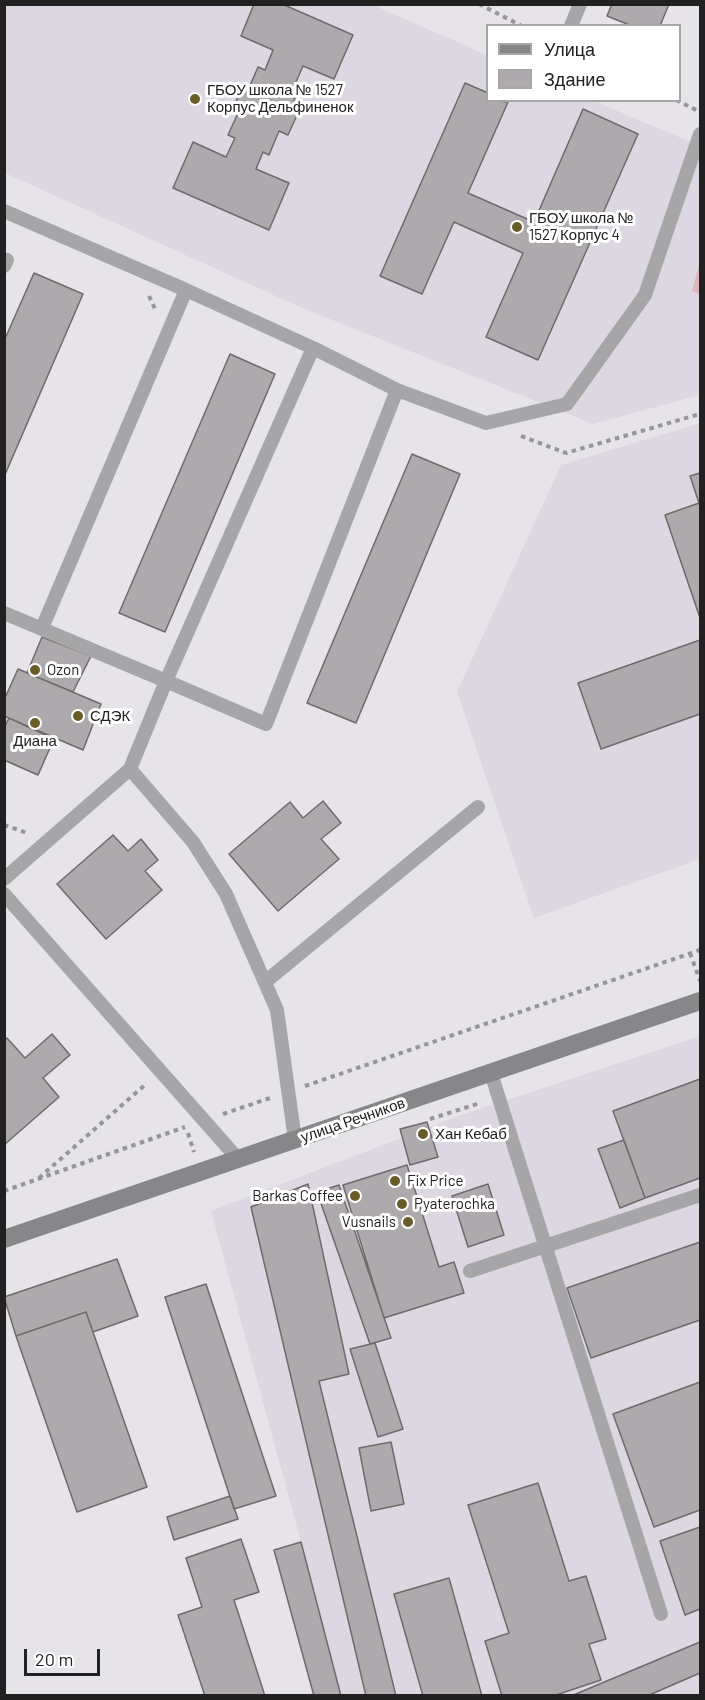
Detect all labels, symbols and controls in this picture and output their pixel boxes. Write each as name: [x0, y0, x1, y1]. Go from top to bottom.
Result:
legend: [486, 24, 681, 102]
text: Улица: [544, 38, 595, 60]
text: Здание: [544, 68, 605, 90]
place label: ГБОУ школа № 1527 Корпус Дельфиненок: [207, 81, 353, 116]
marker: ГБОУ школа № 1527 Корпус Дельфиненок: [188, 92, 202, 106]
place label: ГБОУ школа № 1527 Корпус 4: [529, 209, 634, 244]
marker: ГБОУ школа № 1527 Корпус 4: [510, 220, 524, 234]
place label: Ozon: [47, 661, 79, 679]
marker: Ozon: [28, 663, 42, 677]
place label: СДЭК: [90, 707, 130, 725]
marker: СДЭК: [71, 709, 85, 723]
marker: Диана: [28, 716, 42, 730]
place label: Диана: [13, 732, 57, 750]
street label: улица Речников: [299, 1094, 407, 1146]
place label: Хан Кебаб: [435, 1125, 507, 1143]
marker: Хан Кебаб: [416, 1127, 430, 1141]
place label: Fix Price: [407, 1172, 463, 1190]
marker: Fix Price: [388, 1174, 402, 1188]
place label: Barkas Coffee: [252, 1187, 343, 1205]
marker: Barkas Coffee: [348, 1189, 362, 1203]
place label: Pyaterochka: [414, 1195, 495, 1213]
marker: Pyaterochka: [395, 1197, 409, 1211]
place label: Vusnails: [342, 1213, 396, 1231]
marker: Vusnails: [401, 1215, 415, 1229]
scale bar: [27, 1637, 104, 1675]
text: 20 m: [35, 1648, 73, 1670]

